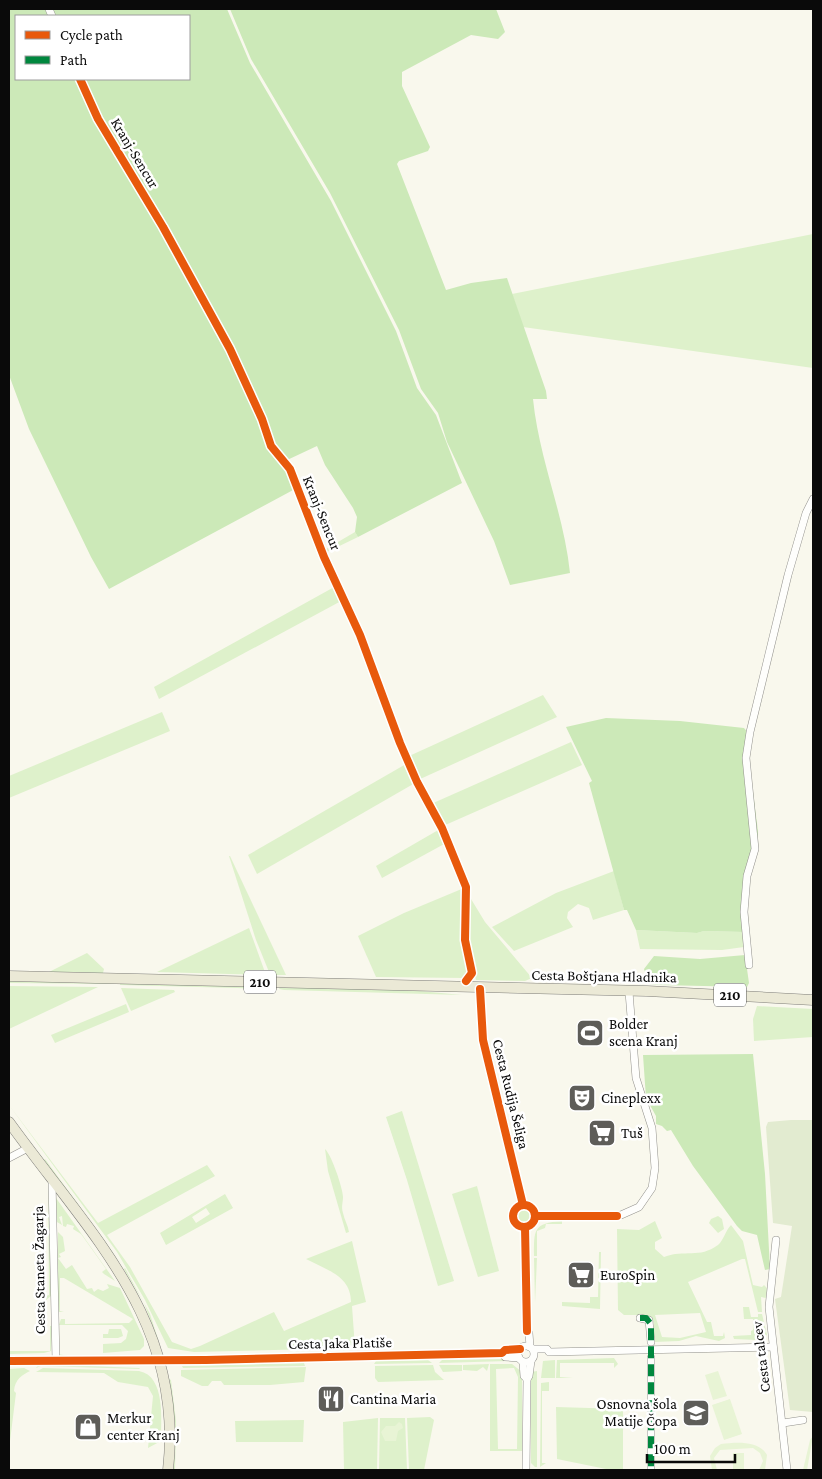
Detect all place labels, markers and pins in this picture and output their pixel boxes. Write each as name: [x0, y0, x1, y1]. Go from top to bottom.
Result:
place label: Bolder scena Kranj: [609, 1016, 678, 1050]
sports icon: Bolder scena Kranj: [575, 1018, 605, 1048]
theatre icon: Cineplexx: [567, 1083, 597, 1113]
place label: Cineplexx: [601, 1090, 661, 1107]
supermarket icon: Tuš: [587, 1118, 617, 1148]
place label: Tuš: [621, 1125, 643, 1141]
supermarket icon: EuroSpin: [566, 1260, 596, 1290]
place label: EuroSpin: [600, 1267, 655, 1284]
restaurant icon: Cantina Maria: [316, 1384, 346, 1414]
place label: Cantina Maria: [350, 1391, 436, 1407]
place label: Osnovna šola Matije Čopa: [597, 1396, 677, 1430]
school or university icon: Osnovna šola Matije Čopa: [681, 1398, 711, 1428]
place label: Merkur center Kranj: [107, 1410, 180, 1444]
shop icon: Merkur center Kranj: [73, 1412, 103, 1442]

